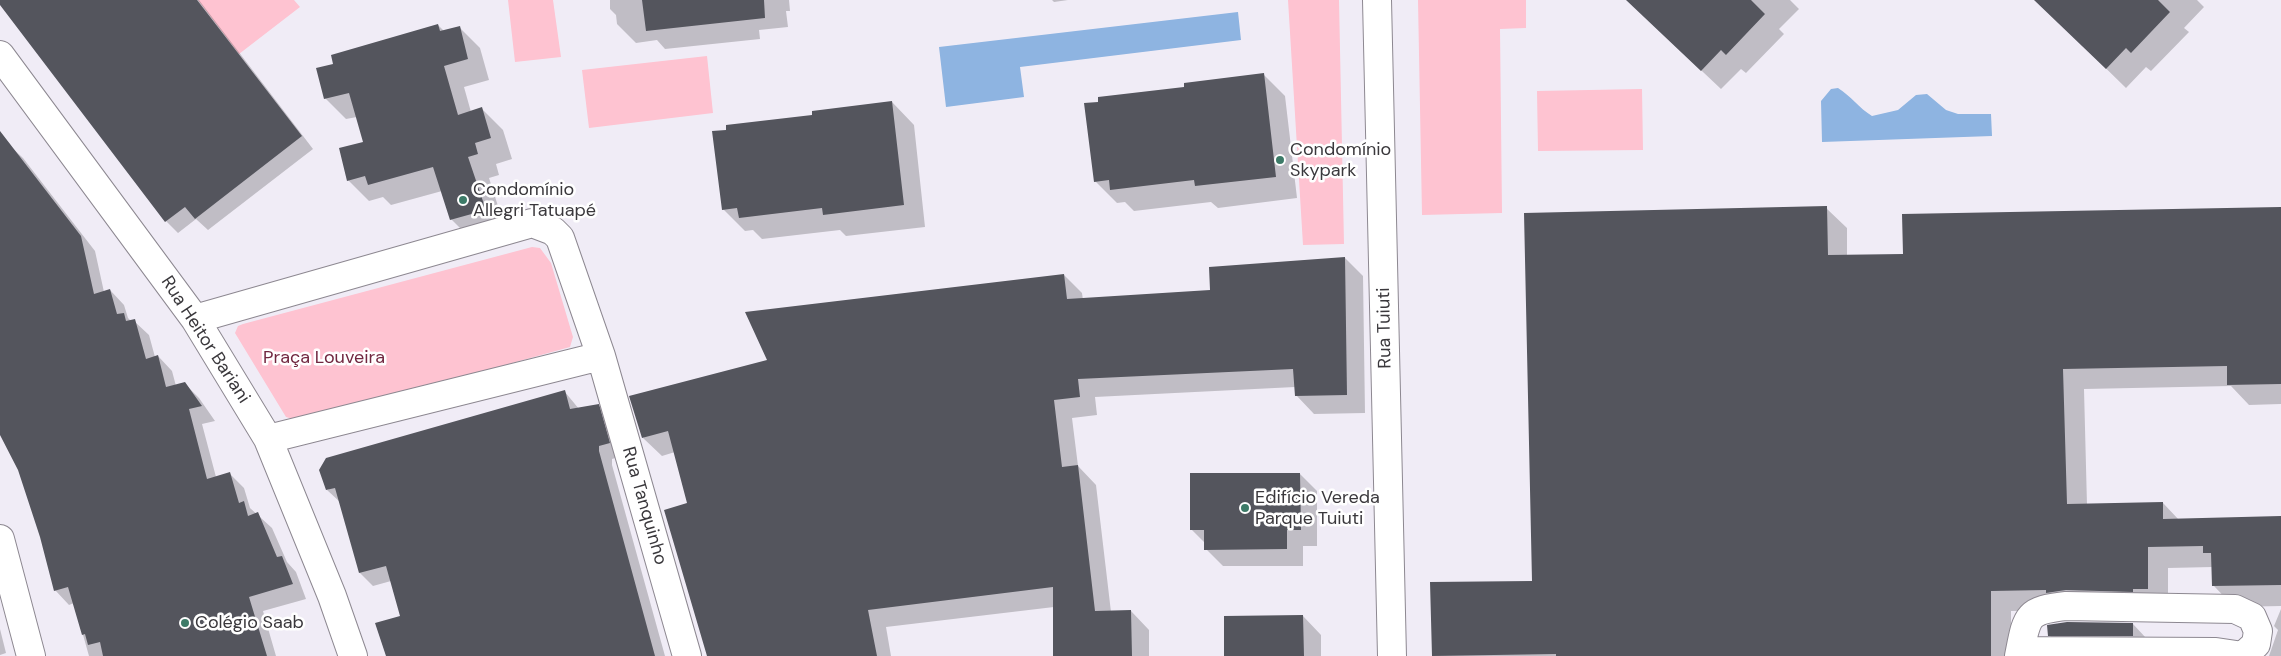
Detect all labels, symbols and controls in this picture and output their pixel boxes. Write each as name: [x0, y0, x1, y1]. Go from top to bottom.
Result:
place label: Condomínio Skypark: [1290, 139, 1391, 182]
marker: Condomínio Skypark: [1274, 154, 1286, 166]
place label: Condomínio Allegri Tatuapé: [473, 179, 596, 222]
marker: Condomínio Allegri Tatuapé: [457, 194, 469, 206]
street label: Rua Heitor Bariani: [156, 272, 254, 408]
street label: Rua Tuiuti: [1373, 287, 1397, 369]
park label: Praça Louveira: [263, 347, 385, 369]
street label: Rua Tanquinho: [617, 445, 671, 567]
place label: Edifício Vereda Parque Tuiuti: [1255, 487, 1380, 530]
marker: Edifício Vereda Parque Tuiuti: [1239, 502, 1251, 514]
place label: Colégio Saab: [195, 612, 304, 634]
marker: Colégio Saab: [179, 617, 191, 629]

